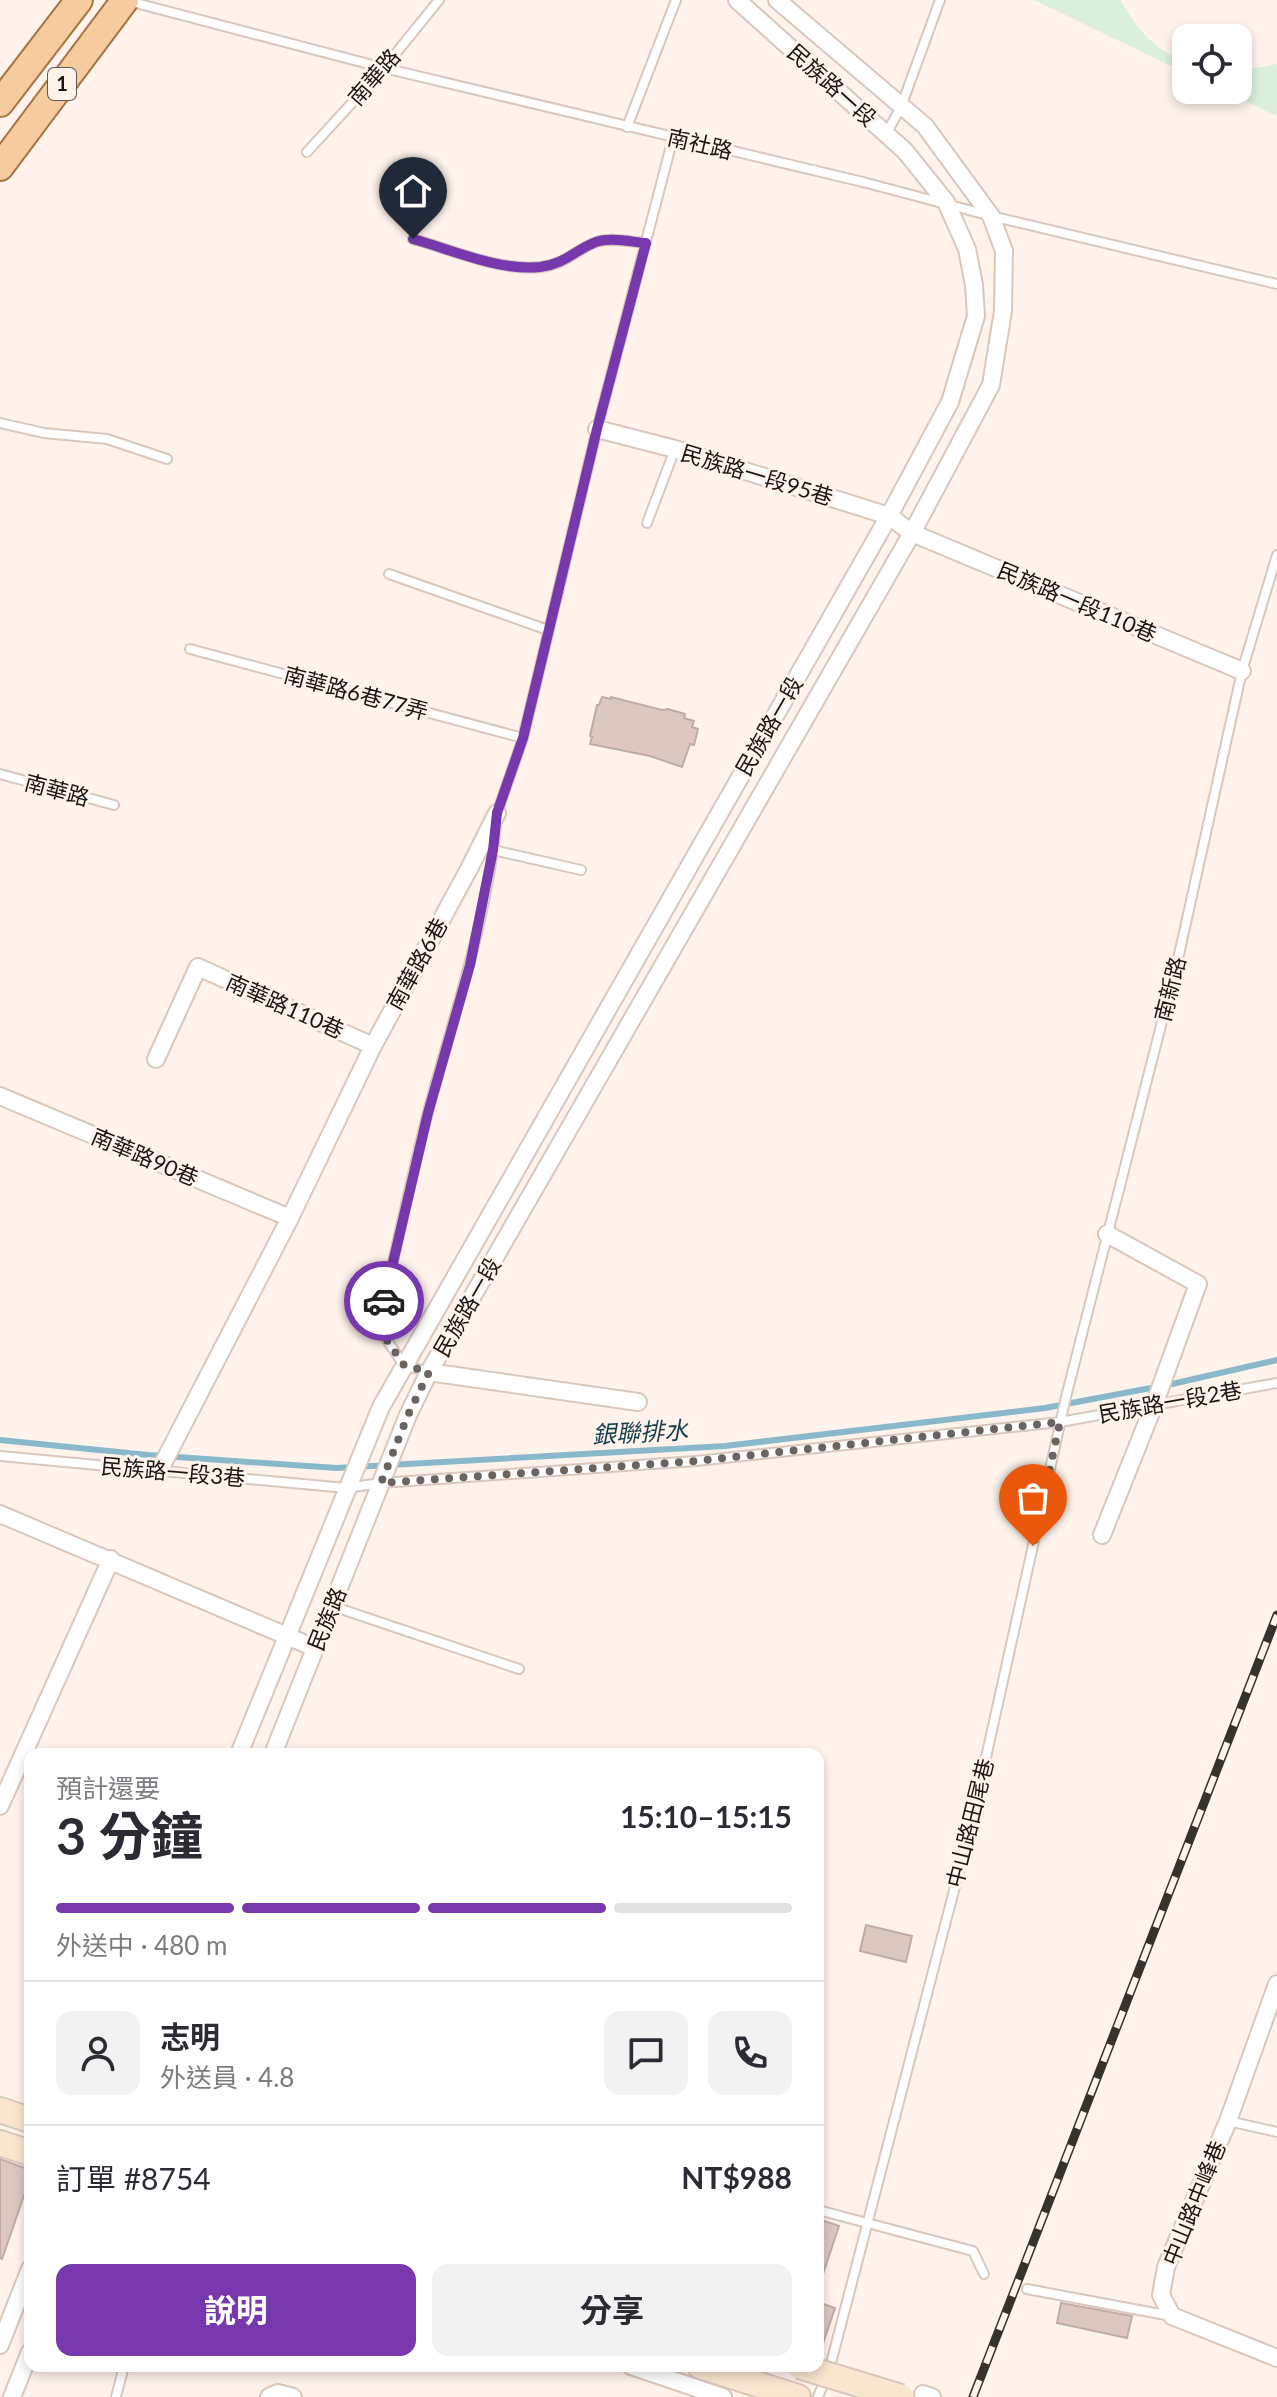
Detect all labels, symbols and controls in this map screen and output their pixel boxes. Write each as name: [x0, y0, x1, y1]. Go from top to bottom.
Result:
map controls: [1172, 24, 1252, 104]
button: locate: [1172, 24, 1252, 104]
street label: 民族路一段: [782, 38, 882, 131]
street label: 南華路: [342, 43, 405, 110]
road number: 1: [48, 68, 76, 100]
street label: 南社路: [665, 123, 735, 164]
pin: [379, 157, 447, 239]
icon: home: [391, 169, 435, 213]
street label: 民族路一段95巷: [678, 439, 836, 510]
street label: 民族路一段110巷: [994, 556, 1161, 647]
street label: 南華路6巷77弄: [281, 660, 431, 725]
street label: 民族路一段: [729, 671, 808, 780]
street label: 南華路: [22, 768, 93, 811]
street label: 南華路6巷: [380, 913, 453, 1014]
street label: 南新路: [1148, 954, 1191, 1024]
street label: 南華路110巷: [222, 968, 348, 1044]
street label: 南華路90巷: [88, 1122, 203, 1191]
street label: 民族路一段: [427, 1252, 506, 1361]
courier: [344, 1261, 424, 1341]
icon: car: [362, 1279, 406, 1323]
street label: 民族路一段2巷: [1096, 1376, 1244, 1427]
water label: 銀聯排水: [591, 1414, 690, 1448]
street label: 民族路一段3巷: [100, 1452, 246, 1491]
pin: [999, 1464, 1067, 1546]
icon: bag: [1011, 1476, 1055, 1520]
street label: 民族路: [302, 1583, 351, 1654]
street label: 中山路田尾巷: [940, 1756, 999, 1890]
text: 預計還要: [56, 1772, 160, 1804]
text: 15:10–15:15: [620, 1798, 792, 1834]
text: 3 分鐘: [56, 1804, 203, 1866]
text: 外送中 · 480 m: [56, 1929, 227, 1961]
button: person: [56, 2011, 140, 2095]
button: chat: [604, 2011, 688, 2095]
button: phone: [708, 2011, 792, 2095]
text: 志明: [160, 2018, 220, 2054]
text: 外送員 · 4.8: [160, 2061, 294, 2093]
street label: 中山路中峰巷: [1156, 2137, 1231, 2269]
text: NT$988: [681, 2159, 792, 2195]
text: 訂單 #8754: [56, 2160, 211, 2196]
button: 說明: [56, 2264, 416, 2356]
button: 分享: [432, 2264, 792, 2356]

